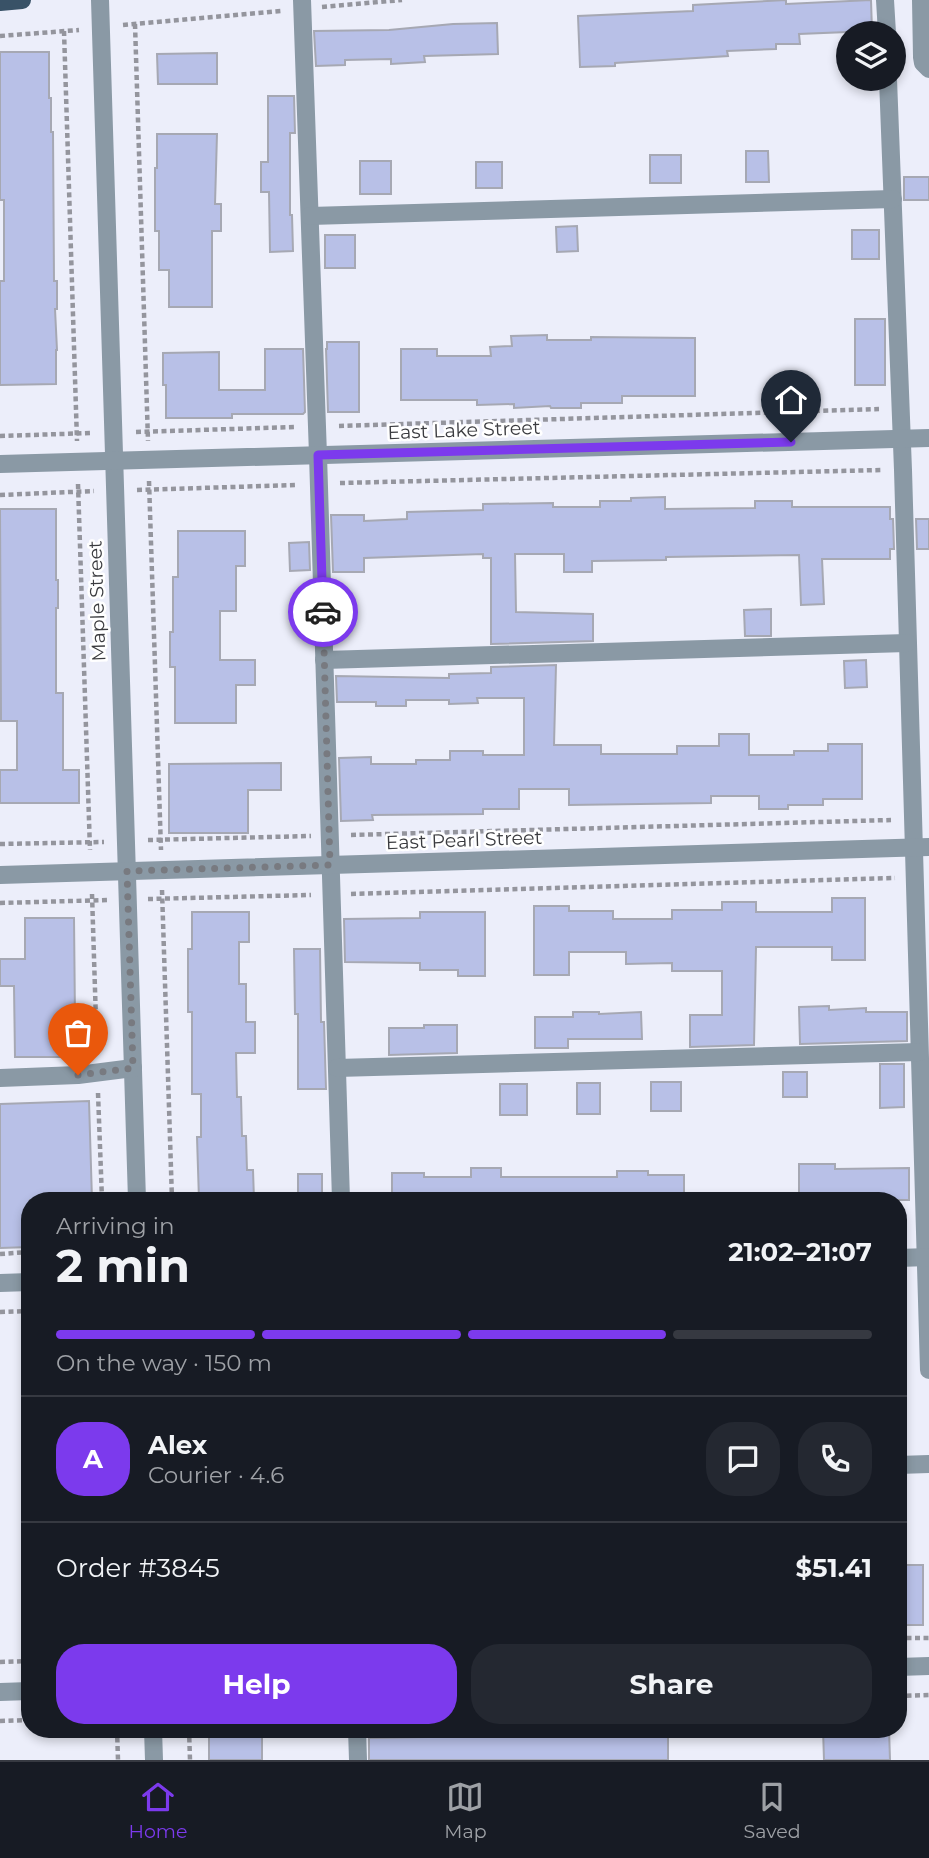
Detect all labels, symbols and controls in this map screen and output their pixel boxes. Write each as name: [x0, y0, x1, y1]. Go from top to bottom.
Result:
map controls: [836, 21, 906, 91]
button: layers: [836, 21, 906, 91]
pin: [761, 370, 821, 442]
icon: home: [772, 381, 810, 419]
street label: East Lake Street: [387, 416, 541, 444]
street label: Maple Street: [83, 540, 111, 662]
courier: [288, 577, 358, 647]
icon: car: [304, 593, 342, 631]
street label: East Pearl Street: [385, 826, 543, 854]
pin: [48, 1003, 108, 1075]
icon: bag: [59, 1014, 97, 1052]
text: Arriving in: [56, 1212, 175, 1240]
text: 21:02–21:07: [728, 1236, 872, 1268]
text: 2 min: [56, 1237, 190, 1294]
text: On the way · 150 m: [56, 1349, 272, 1377]
button: chat: [706, 1422, 780, 1496]
button: phone: [798, 1422, 872, 1496]
text: Alex: [148, 1429, 207, 1461]
text: A: [83, 1443, 103, 1475]
text: Courier · 4.6: [148, 1461, 284, 1489]
text: Order #3845: [56, 1552, 220, 1584]
text: $51.41: [795, 1552, 872, 1584]
button: Help: [56, 1644, 457, 1724]
button: Share: [471, 1644, 872, 1724]
tab: Home: [128, 1778, 187, 1843]
tab: Map: [444, 1778, 487, 1843]
tab: Saved: [743, 1778, 801, 1843]

